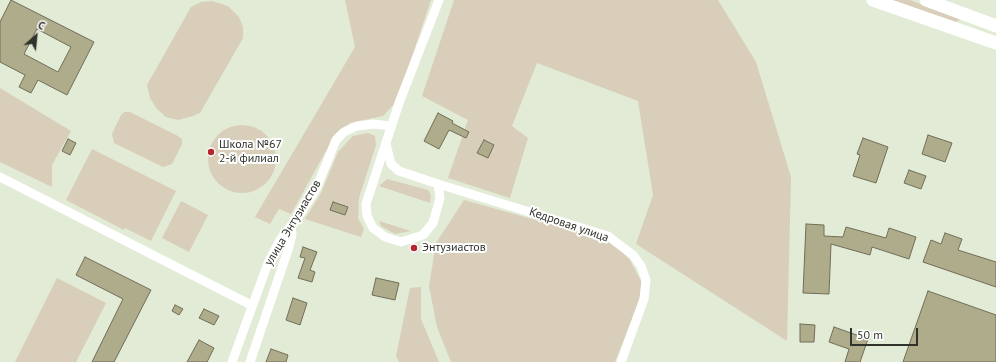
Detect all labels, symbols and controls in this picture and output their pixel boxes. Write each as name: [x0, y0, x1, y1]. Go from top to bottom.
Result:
north arrow: [16, 16, 56, 56]
text: С: [36, 18, 47, 33]
place label: Школа №67 2-й филиал: [219, 138, 282, 166]
marker: Школа №67 2-й филиал: [206, 147, 216, 157]
street label: улица Энтузиастов: [262, 177, 324, 269]
street label: Кедровая улица: [527, 205, 611, 245]
place label: Энтузиастов: [422, 241, 486, 255]
marker: Энтузиастов: [409, 243, 419, 253]
scale bar: [852, 320, 920, 346]
text: 50 m: [857, 327, 883, 342]

